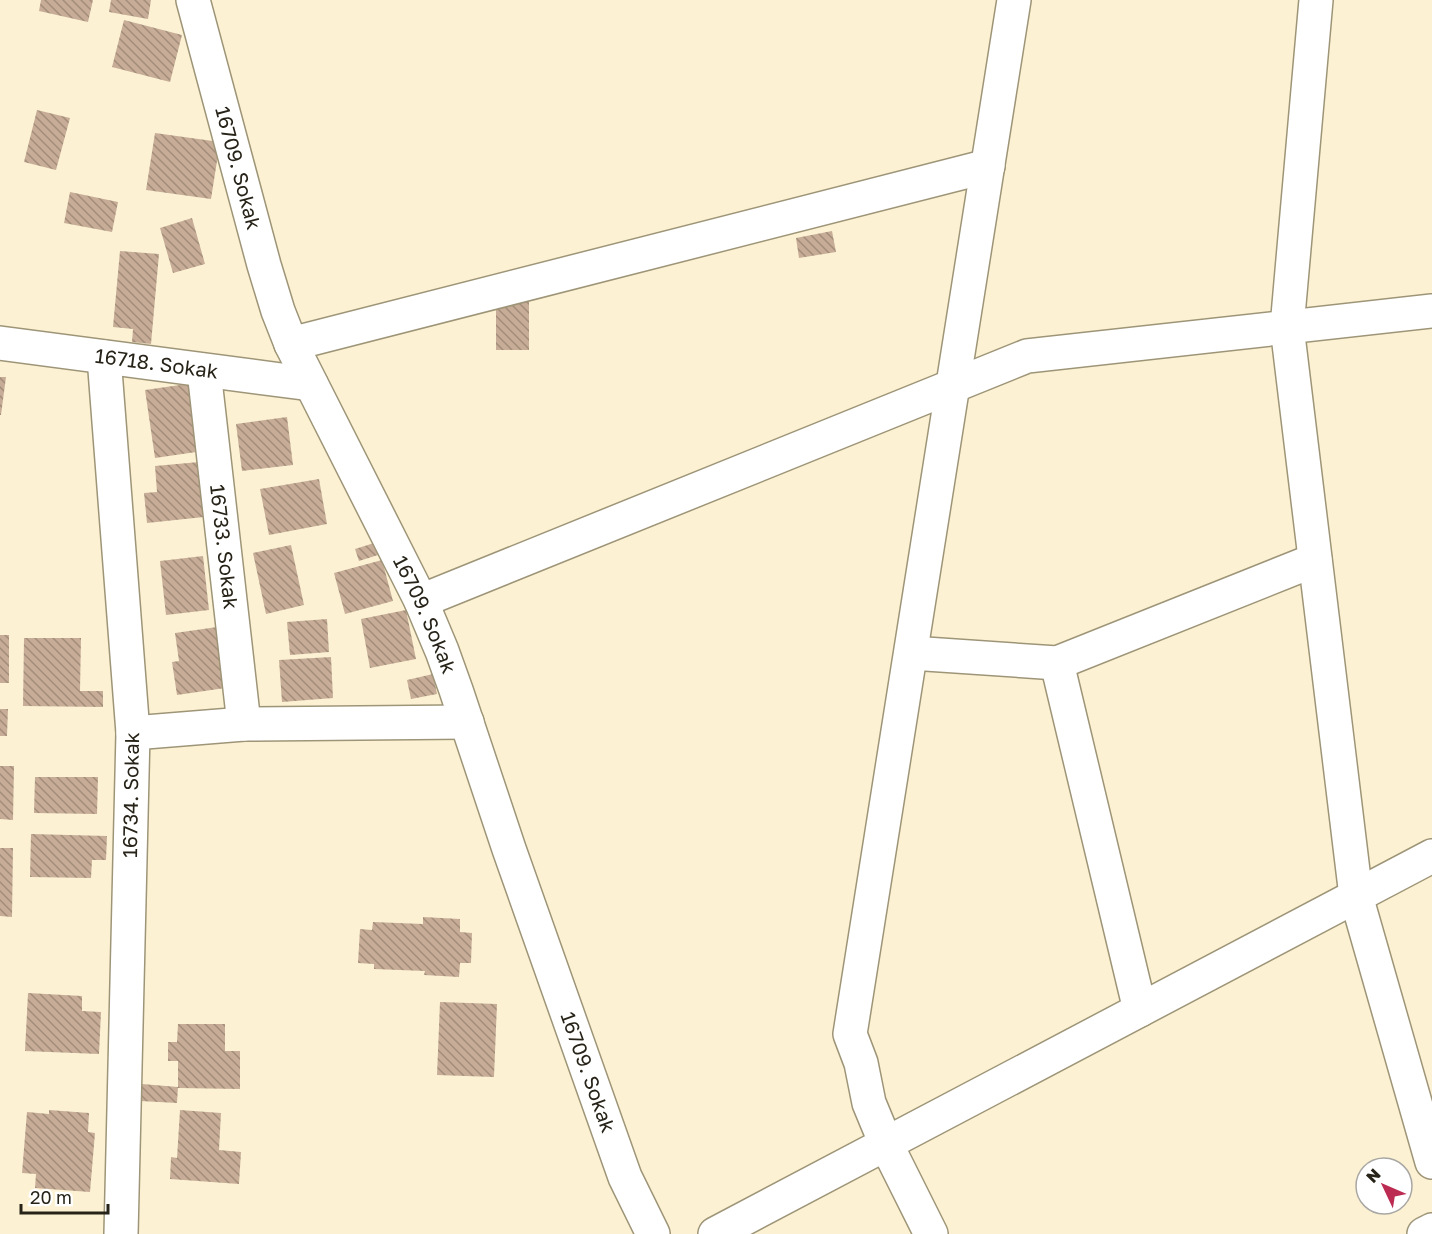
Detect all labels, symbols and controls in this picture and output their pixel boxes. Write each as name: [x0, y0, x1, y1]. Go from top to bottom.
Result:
street label: 16709. Sokak: [211, 104, 267, 232]
street label: 16718. Sokak: [94, 343, 220, 383]
street label: 16733. Sokak: [206, 483, 244, 610]
street label: 16709. Sokak: [389, 551, 462, 676]
street label: 16734. Sokak: [117, 732, 143, 858]
street label: 16709. Sokak: [557, 1008, 621, 1136]
north arrow: [1354, 1156, 1414, 1216]
text: N: [1362, 1164, 1385, 1187]
scale bar: [21, 1177, 108, 1215]
text: 20 m: [30, 1186, 72, 1208]

